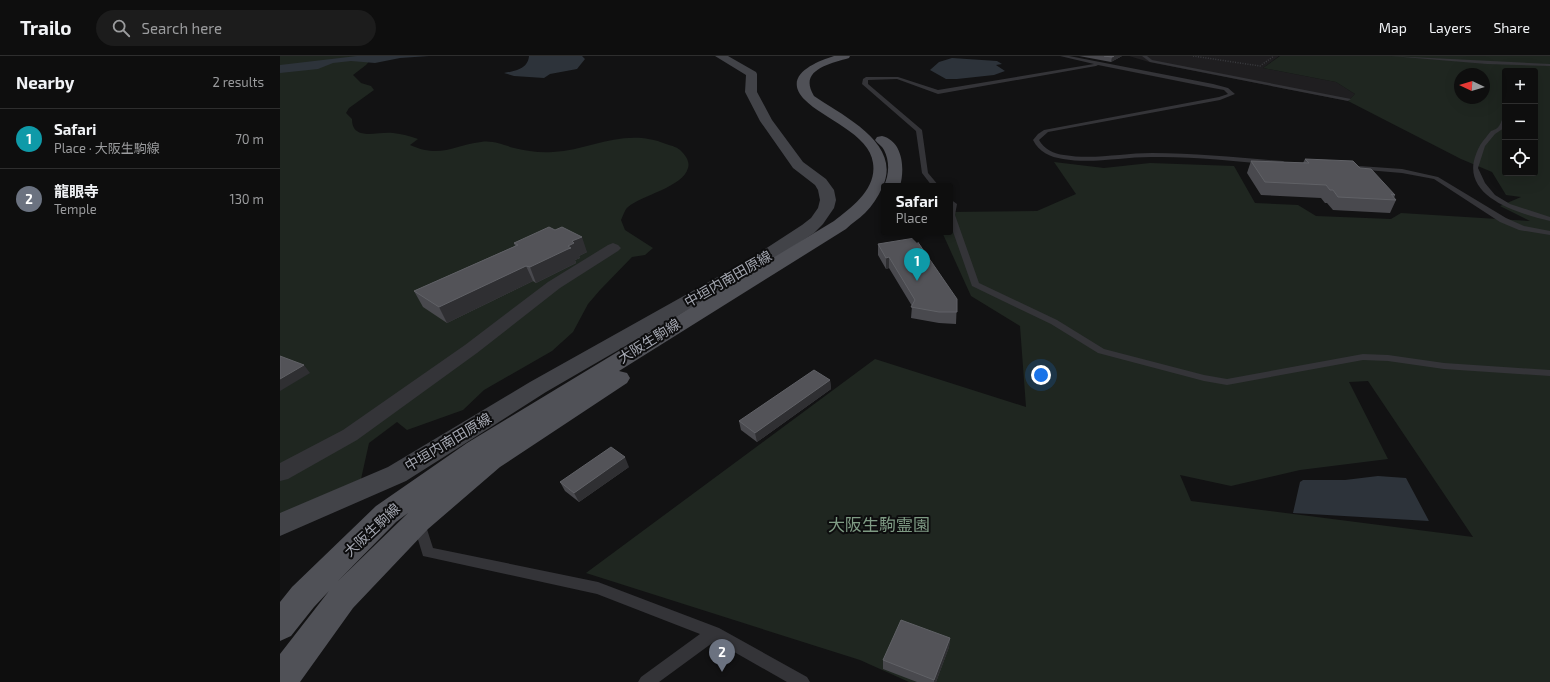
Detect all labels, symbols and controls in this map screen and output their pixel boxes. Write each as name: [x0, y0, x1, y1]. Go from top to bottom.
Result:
search box: [96, 10, 376, 46]
text: Trailo: [20, 16, 72, 39]
icon: search: [110, 17, 132, 39]
text: Search here: [142, 19, 222, 37]
text: Map: [1379, 19, 1407, 36]
text: Layers: [1429, 19, 1471, 36]
text: Share: [1493, 19, 1530, 36]
north arrow: [1454, 68, 1490, 104]
map controls: [1502, 68, 1538, 176]
button: +: [1502, 68, 1538, 104]
text: Nearby: [16, 72, 74, 92]
text: 2 results: [212, 74, 264, 90]
button: −: [1502, 104, 1538, 140]
text: Safari: [54, 120, 96, 138]
text: 1: [26, 131, 32, 147]
text: 70 m: [235, 131, 264, 147]
text: Place · 大阪生駒線: [54, 140, 160, 156]
button: locate: [1502, 140, 1538, 176]
text: 龍眼寺: [54, 182, 99, 200]
popup: [881, 183, 953, 235]
text: 2: [25, 191, 33, 207]
text: 130 m: [229, 191, 264, 207]
text: Safari: [896, 192, 938, 210]
text: Temple: [54, 201, 97, 217]
text: Place: [896, 210, 928, 226]
street label: 中垣内南田原線: [681, 247, 774, 310]
pin: 1: [904, 248, 930, 281]
street label: 大阪生駒線: [615, 315, 683, 366]
your location: [1031, 365, 1051, 385]
street label: 中垣内南田原線: [401, 409, 494, 474]
street label: 大阪生駒線: [340, 500, 403, 560]
park label: 大阪生駒霊園: [828, 514, 930, 534]
pin: 2: [709, 639, 735, 672]

